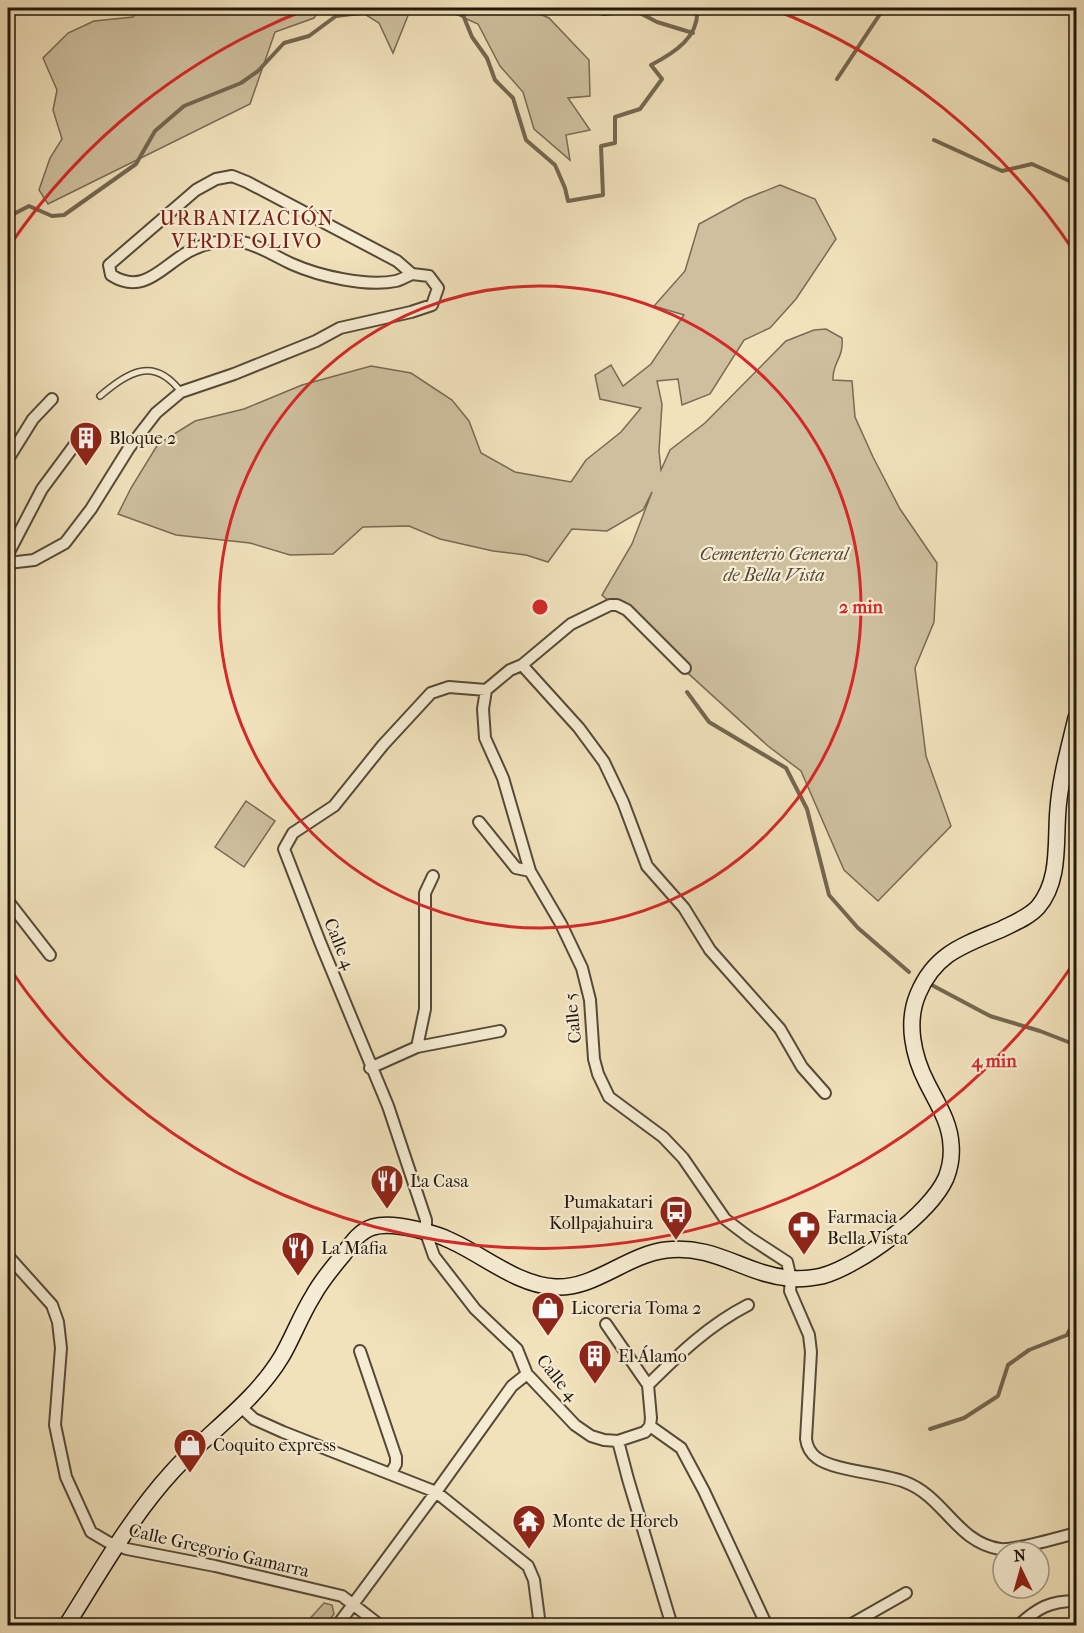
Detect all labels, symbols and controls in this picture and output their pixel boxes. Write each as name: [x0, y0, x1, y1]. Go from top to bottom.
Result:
district label: URBANIZACIÓN VERDE OLIVO: [160, 205, 334, 253]
building icon: Bloque 2: [68, 420, 104, 467]
place label: Bloque 2: [109, 428, 176, 449]
park label: Cementerio General de Bella Vista: [700, 544, 851, 586]
centre of rings: [530, 597, 550, 617]
text: 2 min: [839, 597, 883, 618]
street label: Calle 4: [319, 915, 359, 973]
street label: Calle 5: [560, 991, 586, 1044]
text: 4 min: [970, 1051, 1017, 1072]
restaurant icon: La Casa: [369, 1163, 405, 1210]
place label: La Casa: [410, 1171, 469, 1192]
place label: Pumakatari Kollpajahuira: [549, 1192, 654, 1234]
bus stop icon: Pumakatari Kollpajahuira: [658, 1194, 694, 1241]
place label: Farmacia Bella Vista: [827, 1207, 909, 1249]
pharmacy icon: Farmacia Bella Vista: [786, 1209, 822, 1256]
restaurant icon: La Mafia: [280, 1230, 316, 1277]
place label: La Mafia: [321, 1238, 388, 1259]
shop icon: Licoreria Toma 2: [530, 1290, 566, 1337]
place label: Licoreria Toma 2: [571, 1298, 701, 1319]
building icon: El Álamo: [577, 1338, 613, 1385]
place label: El Álamo: [618, 1345, 687, 1367]
street label: Calle 4: [532, 1351, 582, 1406]
shop icon: Coquito express: [172, 1427, 208, 1474]
place label: Coquito express: [213, 1435, 336, 1456]
temple icon: Monte de Horeb: [511, 1503, 547, 1550]
place label: Monte de Horeb: [552, 1511, 678, 1532]
street label: Calle Gregorio Gamarra: [127, 1520, 312, 1582]
north arrow: [991, 1540, 1051, 1600]
text: N: [1013, 1545, 1027, 1566]

